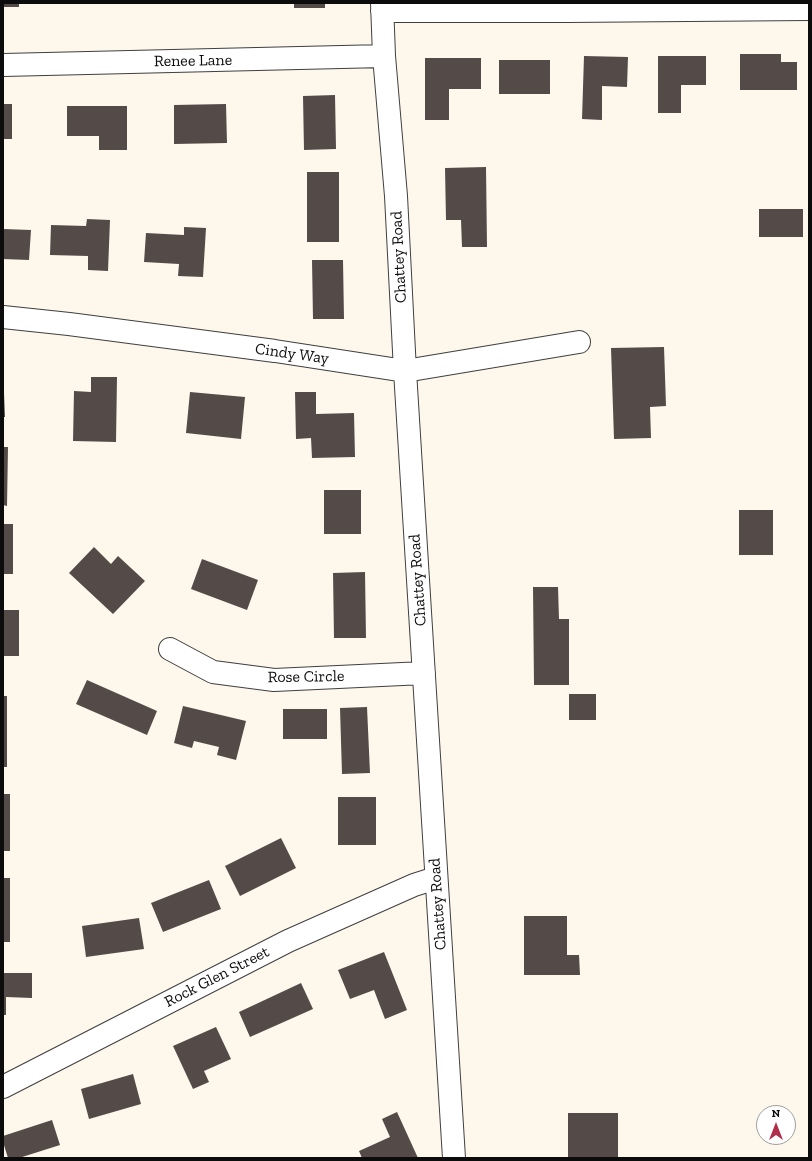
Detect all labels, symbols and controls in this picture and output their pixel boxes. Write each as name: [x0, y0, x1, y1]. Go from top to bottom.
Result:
street label: Renee Lane: [154, 51, 232, 71]
street label: Chattey Road: [387, 210, 411, 304]
street label: Cindy Way: [254, 339, 330, 369]
street label: Chattey Road: [405, 533, 431, 627]
street label: Rose Circle: [267, 667, 345, 687]
street label: Chattey Road: [425, 857, 451, 951]
street label: Rock Glen Street: [161, 942, 273, 1012]
north arrow: [756, 1105, 796, 1145]
text: N: [772, 1107, 780, 1120]

